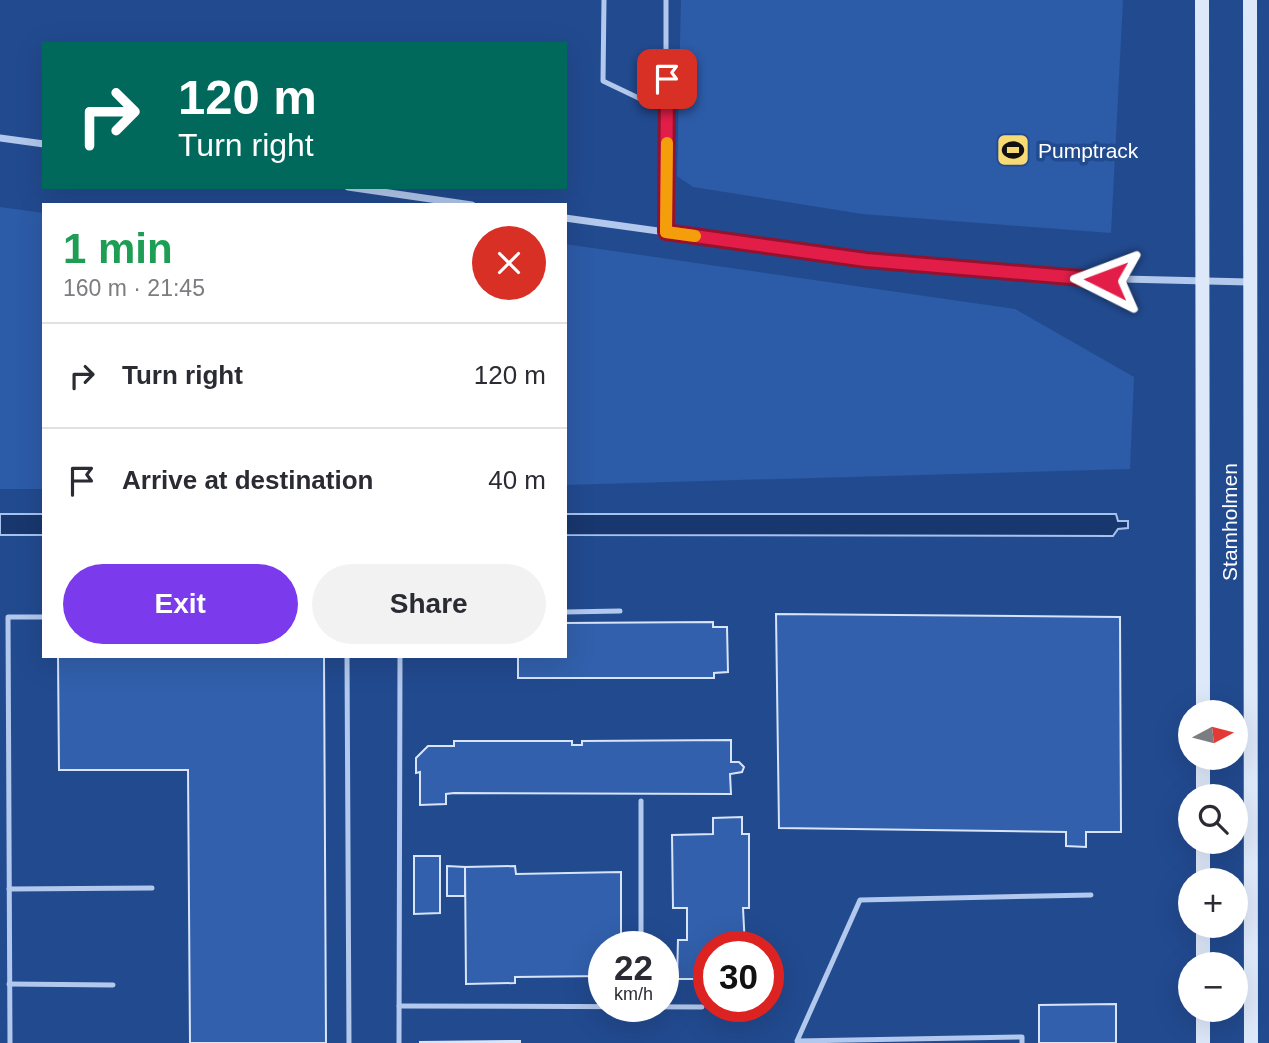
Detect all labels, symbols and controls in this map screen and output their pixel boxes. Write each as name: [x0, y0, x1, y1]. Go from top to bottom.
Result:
pin: [637, 49, 697, 109]
icon: arrive: [648, 60, 686, 98]
icon: right: [63, 70, 154, 161]
text: 120 m: [178, 70, 317, 124]
text: Turn right: [178, 127, 314, 163]
sports icon: Pumptrack: [994, 131, 1032, 169]
place label: Pumptrack: [1038, 139, 1139, 162]
text: 1 min: [63, 225, 173, 272]
button: close: [472, 226, 546, 300]
position arrow: [1069, 243, 1143, 317]
text: 160 m · 21:45: [63, 275, 205, 301]
icon: right: [63, 357, 101, 395]
text: Turn right: [122, 360, 243, 390]
text: 120 m: [474, 360, 546, 390]
icon: arrive: [63, 462, 101, 500]
street label: Stamholmen: [1218, 463, 1241, 581]
text: Arrive at destination: [122, 465, 373, 495]
text: 40 m: [488, 465, 546, 495]
button: Exit: [63, 564, 298, 644]
button: Share: [312, 564, 546, 644]
north arrow: [1178, 700, 1248, 770]
map controls: [1178, 700, 1248, 1022]
button: search: [1178, 784, 1248, 854]
button: +: [1178, 868, 1248, 938]
speed limit sign: 30: [693, 931, 784, 1022]
text: 22: [614, 948, 653, 987]
button: −: [1178, 952, 1248, 1022]
text: km/h: [614, 984, 653, 1004]

